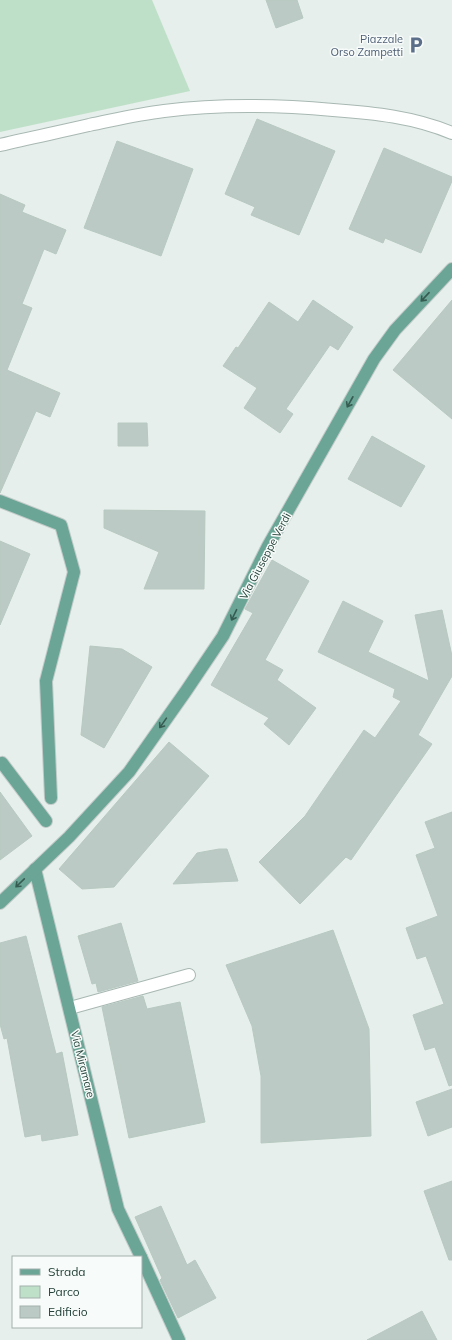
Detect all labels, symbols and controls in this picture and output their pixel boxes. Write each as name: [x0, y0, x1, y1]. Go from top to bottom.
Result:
place label: Piazzale Orso Zampetti: [331, 32, 403, 59]
parking icon: Piazzale Orso Zampetti: [406, 35, 426, 55]
one-way arrow: [420, 292, 430, 302]
one-way arrow: [346, 396, 354, 408]
street label: Via Giuseppe Verdi: [236, 510, 294, 602]
one-way arrow: [230, 608, 237, 620]
one-way arrow: [159, 718, 167, 729]
one-way arrow: [15, 878, 25, 888]
street label: Via Miramare: [68, 1029, 98, 1099]
legend: [12, 1256, 142, 1328]
text: Strada: [48, 1264, 86, 1279]
text: Parco: [48, 1284, 80, 1299]
text: Edificio: [48, 1304, 88, 1319]

